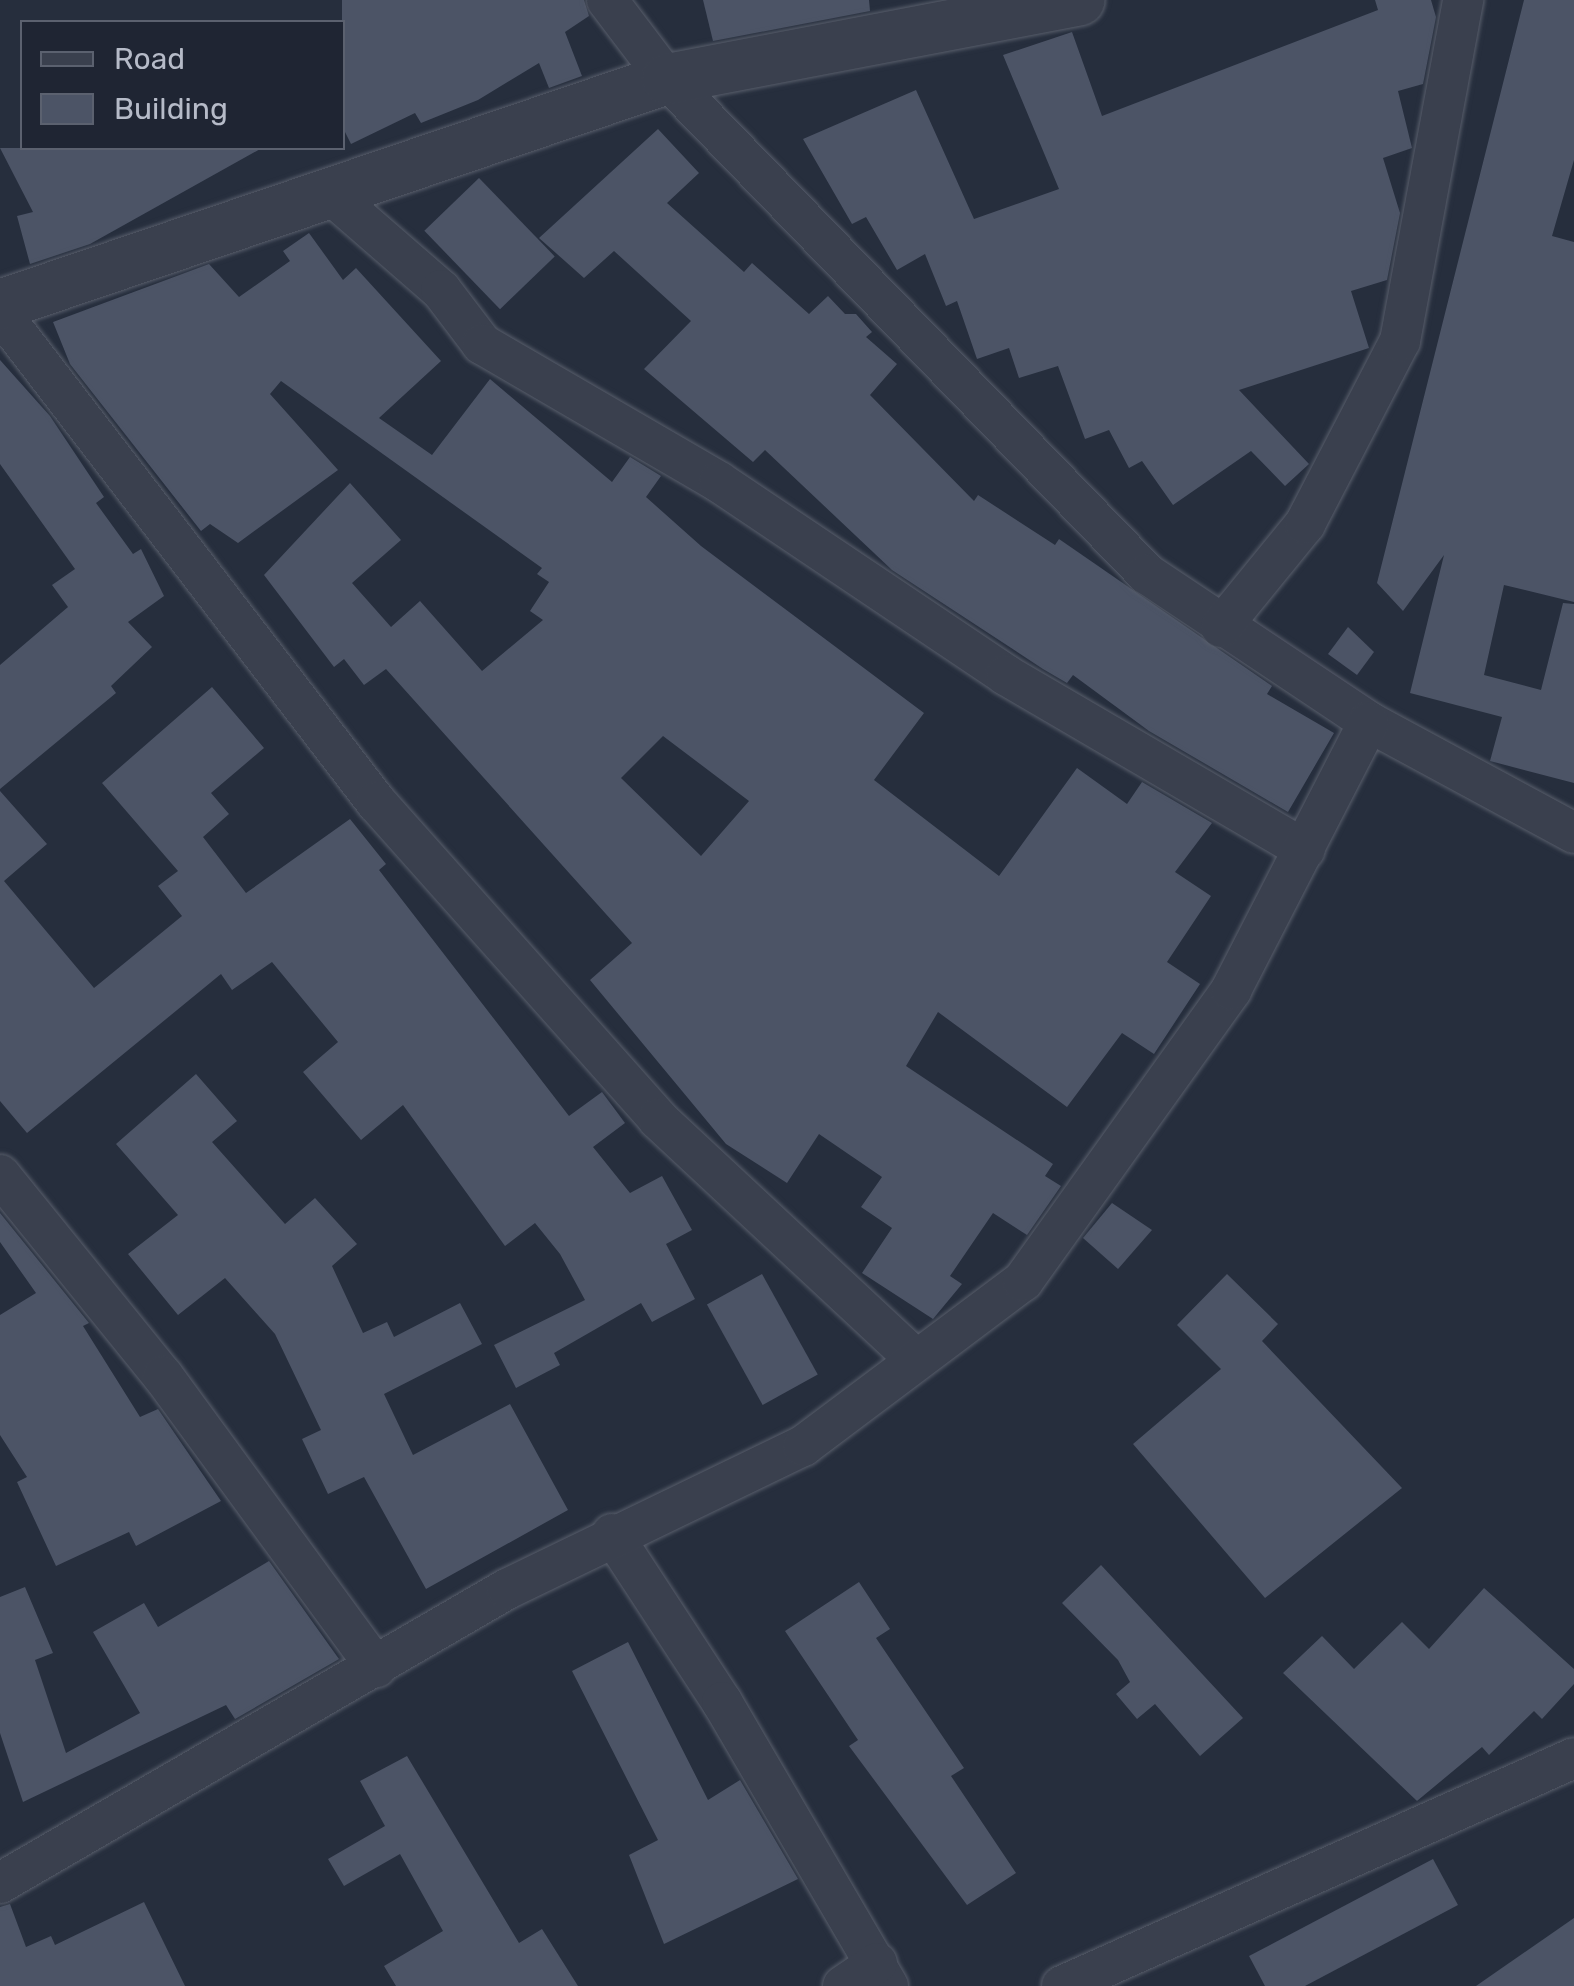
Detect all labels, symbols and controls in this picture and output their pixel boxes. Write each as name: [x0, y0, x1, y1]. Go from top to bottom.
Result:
legend: [20, 20, 345, 150]
text: Road: [114, 41, 185, 77]
text: Building: [114, 91, 228, 127]

